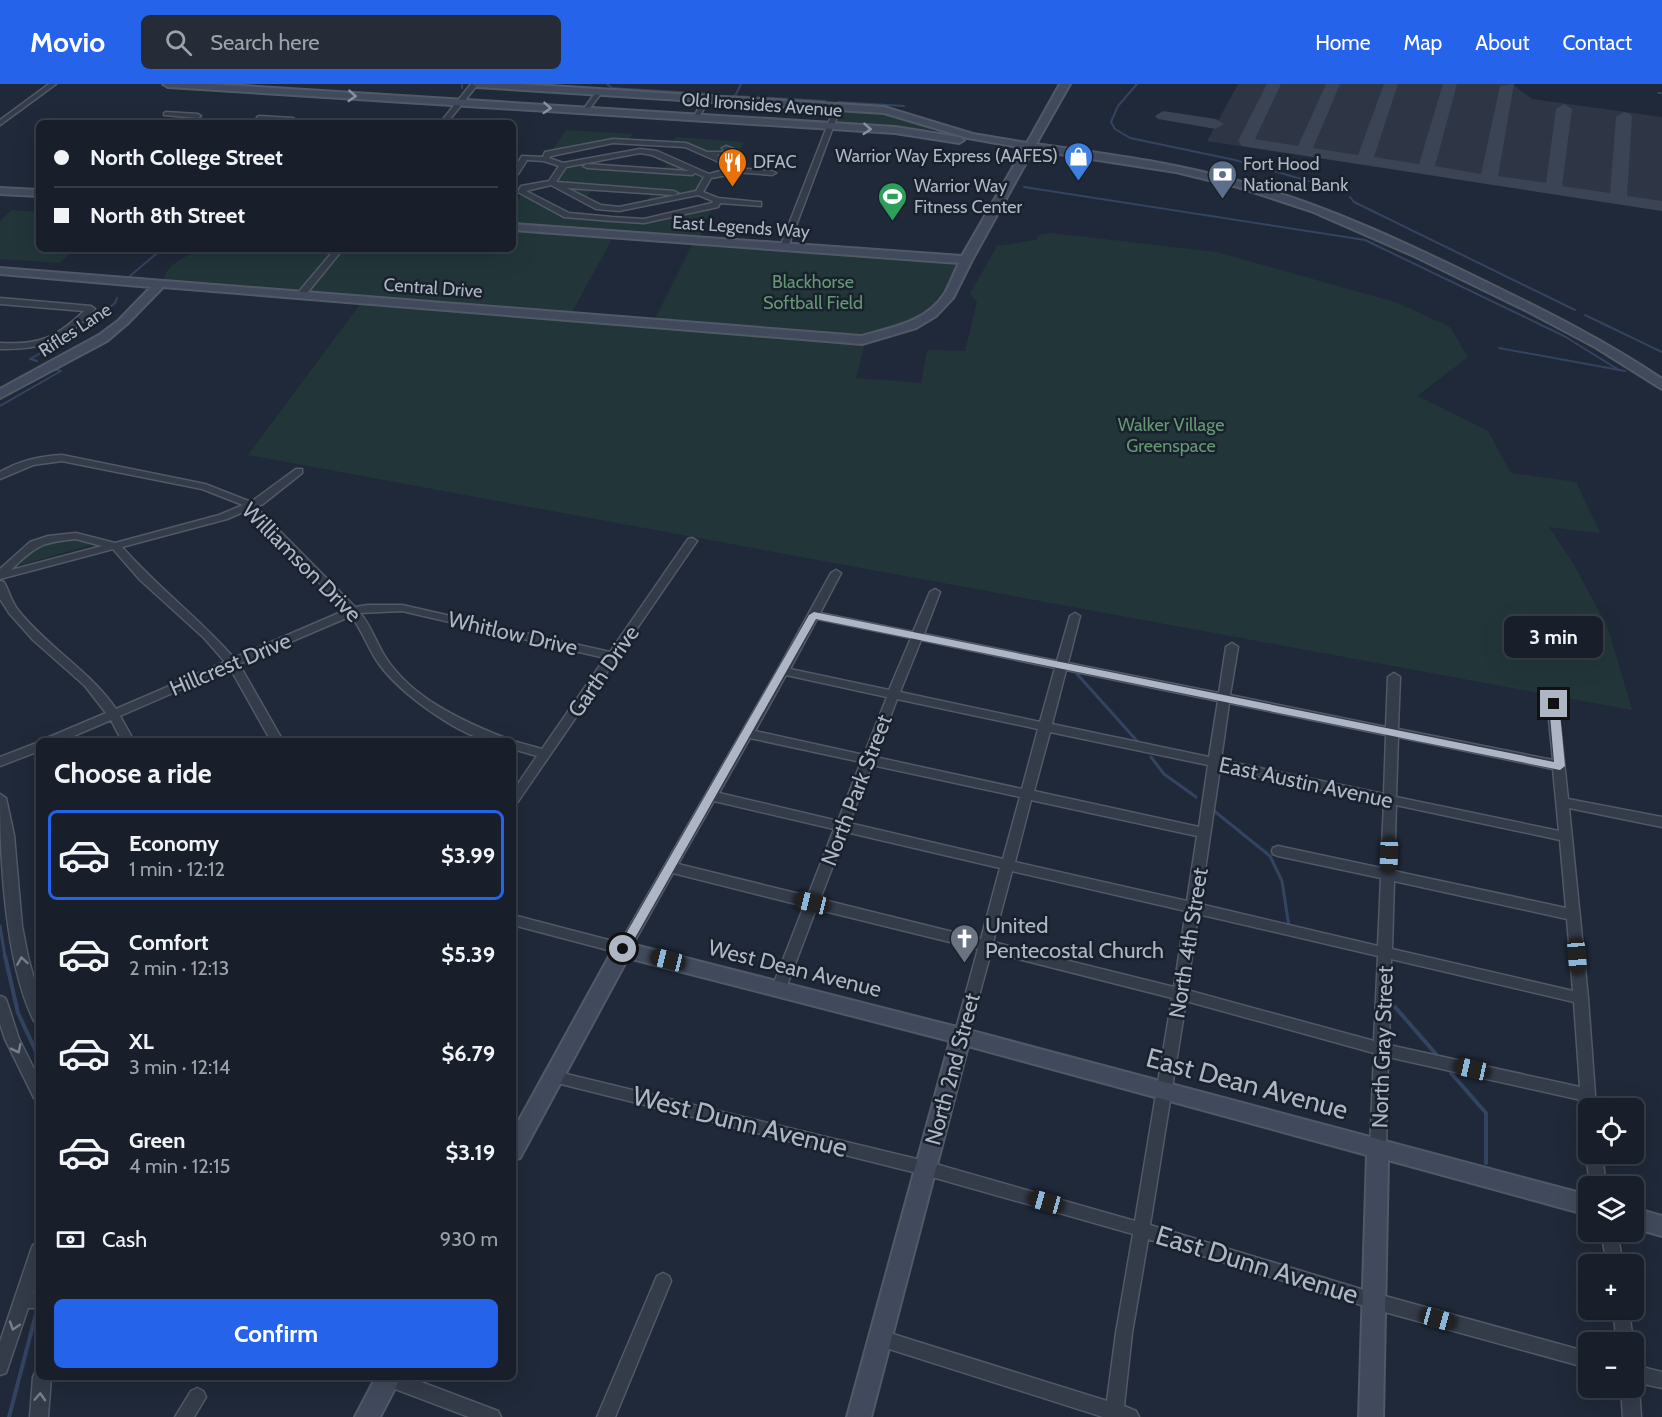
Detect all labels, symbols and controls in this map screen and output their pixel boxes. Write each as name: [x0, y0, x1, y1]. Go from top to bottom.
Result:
search box: [141, 15, 561, 69]
text: Movio: [30, 25, 105, 59]
icon: search: [162, 26, 195, 59]
text: Search here: [210, 29, 320, 56]
text: Home: [1315, 30, 1371, 55]
text: Map: [1404, 30, 1442, 55]
text: About: [1475, 30, 1529, 55]
text: Contact: [1562, 30, 1632, 55]
street label: Old Ironsides Avenue: [681, 88, 843, 122]
one-way arrow: [348, 89, 357, 102]
one-way arrow: [542, 101, 551, 114]
one-way arrow: [863, 122, 872, 135]
shop icon: Warrior Way Express (AAFES): [1063, 140, 1095, 182]
text: North College Street: [90, 144, 283, 171]
place label: Warrior Way Express (AAFES): [835, 145, 1058, 167]
restaurant icon: DFAC: [716, 146, 748, 188]
place label: DFAC: [753, 151, 797, 173]
place label: Fort Hood National Bank: [1243, 153, 1349, 196]
bank icon: Fort Hood National Bank: [1206, 158, 1238, 200]
place label: Warrior Way Fitness Center: [914, 175, 1023, 218]
sports icon: Warrior Way Fitness Center: [877, 180, 909, 222]
text: North 8th Street: [90, 202, 245, 229]
street label: East Legends Way: [672, 211, 810, 243]
park label: Blackhorse Softball Field: [763, 271, 863, 314]
street label: Central Drive: [383, 274, 483, 302]
street label: Rifles Lane: [34, 298, 116, 362]
park label: Walker Village Greenspace: [1118, 414, 1224, 457]
street label: Williamson Drive: [236, 497, 367, 628]
street label: Whitlow Drive: [445, 605, 580, 662]
callout: 3 min: [1504, 617, 1604, 659]
street label: Garth Drive: [562, 620, 645, 722]
text: 3 min: [1529, 625, 1578, 649]
street label: Hillcrest Drive: [166, 627, 295, 702]
route end: [1540, 690, 1567, 717]
street label: North Park Street: [815, 710, 898, 870]
street label: East Austin Avenue: [1216, 751, 1395, 814]
text: Choose a ride: [54, 757, 212, 790]
icon: car: [57, 828, 111, 882]
text: Economy: [129, 830, 219, 857]
car: [1379, 837, 1399, 873]
text: $3.99: [441, 842, 495, 869]
text: 1 min · 12:12: [129, 857, 225, 881]
street label: North 4th Street: [1163, 865, 1214, 1020]
car: [792, 890, 832, 916]
place label: United Pentecostal Church: [985, 912, 1164, 964]
church icon: United Pentecostal Church: [948, 922, 980, 964]
icon: car: [57, 927, 111, 981]
text: Comfort: [129, 929, 208, 956]
street label: West Dean Avenue: [706, 934, 884, 1003]
route start: [609, 935, 636, 962]
car: [1566, 937, 1588, 975]
text: $5.39: [441, 941, 495, 968]
car: [648, 947, 688, 973]
text: 2 min · 12:13: [129, 956, 229, 980]
one-way arrow: [17, 957, 29, 966]
street label: North Gray Street: [1366, 965, 1399, 1129]
street label: North 2nd Street: [919, 990, 986, 1148]
icon: car: [57, 1026, 111, 1080]
text: XL: [129, 1028, 154, 1055]
text: $6.79: [441, 1040, 495, 1067]
street label: East Dean Avenue: [1143, 1041, 1352, 1126]
one-way arrow: [10, 1042, 21, 1053]
text: 3 min · 12:14: [129, 1055, 230, 1079]
car: [1452, 1056, 1492, 1082]
street label: West Dunn Avenue: [629, 1079, 851, 1164]
map controls: [1578, 1098, 1644, 1398]
button: locate: [1578, 1098, 1644, 1164]
icon: car: [57, 1125, 111, 1179]
text: Green: [129, 1127, 185, 1154]
text: $3.19: [445, 1139, 495, 1166]
text: 4 min · 12:15: [129, 1154, 230, 1178]
button: layers: [1578, 1176, 1644, 1242]
car: [1026, 1188, 1066, 1216]
street label: East Dunn Avenue: [1152, 1218, 1362, 1311]
icon: cash: [54, 1223, 87, 1256]
text: Cash: [102, 1226, 147, 1253]
text: 930 m: [440, 1227, 498, 1251]
button: +: [1578, 1254, 1644, 1320]
button: Confirm: [54, 1299, 498, 1368]
car: [1418, 1305, 1458, 1333]
one-way arrow: [9, 1320, 21, 1330]
button: −: [1578, 1332, 1644, 1398]
one-way arrow: [33, 1392, 46, 1401]

